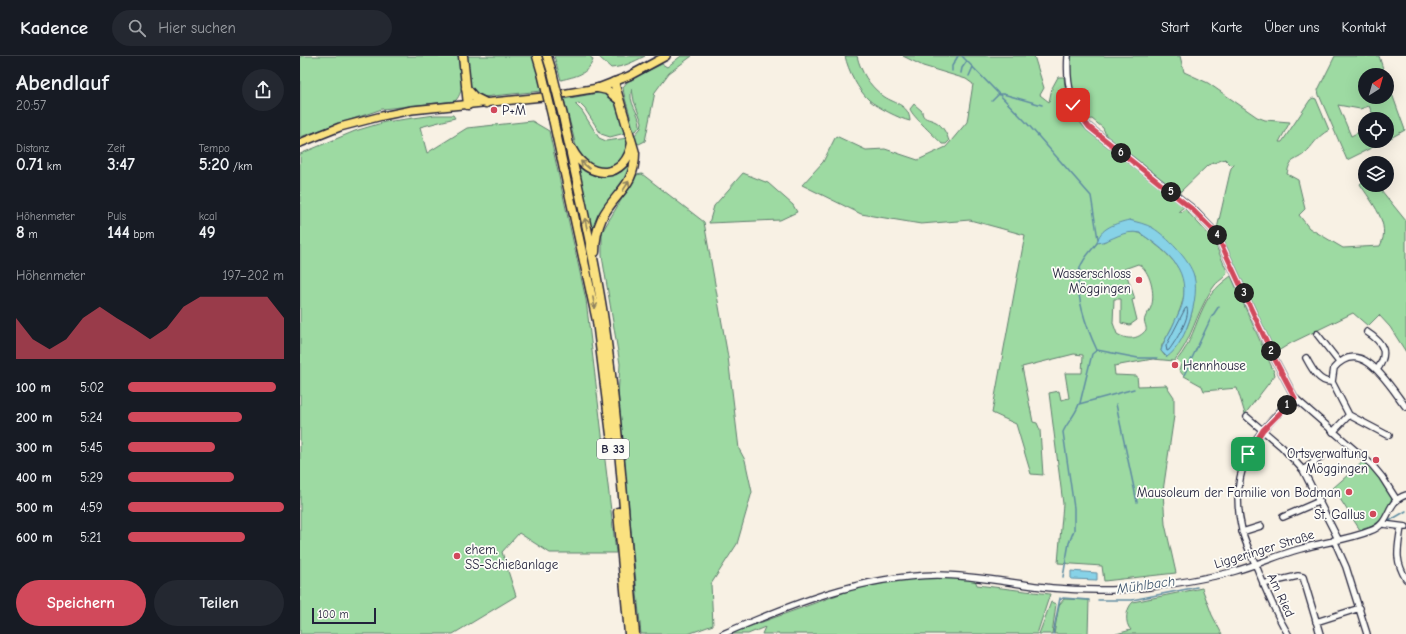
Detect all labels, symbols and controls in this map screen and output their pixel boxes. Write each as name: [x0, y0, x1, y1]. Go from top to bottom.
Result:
search box: [112, 10, 392, 46]
text: Kadence: [20, 17, 88, 39]
icon: search: [126, 17, 148, 39]
text: Hier suchen: [158, 19, 236, 37]
text: Start: [1161, 19, 1189, 36]
text: Karte: [1211, 19, 1242, 36]
text: Über uns: [1264, 19, 1319, 36]
text: Kontakt: [1341, 19, 1386, 36]
north arrow: [1358, 68, 1394, 104]
map controls: [1358, 68, 1394, 192]
button: share: [242, 69, 284, 111]
text: Abendlauf: [16, 70, 109, 96]
pin: [1056, 88, 1090, 122]
icon: check: [1062, 94, 1084, 116]
text: 20:57: [16, 98, 46, 113]
place label: P+M: [502, 103, 526, 118]
marker: P+M: [489, 105, 499, 115]
button: locate: [1358, 112, 1394, 148]
text: Distanz: [16, 142, 49, 155]
text: Zeit: [107, 142, 125, 155]
text: Tempo: [199, 142, 230, 155]
pin: 6: [1111, 143, 1131, 163]
text: 6: [1118, 146, 1124, 159]
text: 0.71: [16, 155, 43, 174]
text: 3:47: [107, 155, 135, 174]
text: 5:20: [199, 155, 229, 174]
button: layers: [1358, 156, 1394, 192]
text: km: [43, 160, 61, 173]
text: /km: [229, 160, 252, 173]
one-way arrow: [580, 160, 590, 169]
one-way arrow: [622, 180, 630, 192]
pin: 5: [1161, 182, 1181, 202]
text: 5: [1168, 185, 1174, 198]
text: Höhenmeter: [16, 210, 75, 223]
text: Puls: [107, 210, 126, 223]
text: kcal: [199, 210, 217, 223]
one-way arrow: [582, 218, 590, 231]
text: 8: [16, 223, 25, 242]
text: 144: [107, 223, 130, 242]
text: 49: [199, 223, 216, 242]
pin: 4: [1207, 225, 1227, 245]
text: m: [25, 228, 38, 241]
text: bpm: [130, 228, 154, 241]
text: 4: [1214, 228, 1220, 241]
place label: Wasserschloss Möggingen: [1052, 266, 1131, 296]
text: Höhenmeter: [16, 268, 85, 283]
text: 197–202 m: [222, 268, 284, 283]
marker: Wasserschloss Möggingen: [1134, 275, 1144, 285]
pin: 3: [1234, 283, 1254, 303]
text: 3: [1241, 286, 1247, 299]
one-way arrow: [590, 297, 598, 310]
pin: 2: [1261, 341, 1281, 361]
text: 2: [1268, 344, 1274, 357]
place label: Hennhouse: [1183, 358, 1246, 373]
marker: Hennhouse: [1170, 360, 1180, 370]
text: 100 m: [16, 380, 51, 395]
text: 5:02: [80, 380, 104, 395]
pin: 1: [1277, 395, 1297, 415]
text: 1: [1285, 398, 1289, 411]
text: 200 m: [16, 410, 52, 425]
text: 5:24: [80, 410, 102, 425]
pin: [1231, 437, 1265, 471]
road number: B 33: [597, 439, 629, 459]
text: 300 m: [16, 440, 52, 455]
text: 5:45: [80, 440, 103, 455]
icon: arrive: [1237, 443, 1259, 465]
place label: Ortsverwaltung Möggingen: [1287, 446, 1368, 476]
marker: Ortsverwaltung Möggingen: [1371, 455, 1381, 465]
text: 400 m: [16, 470, 52, 485]
text: 5:29: [80, 470, 103, 485]
place label: Mausoleum der Familie von Bodman: [1137, 485, 1341, 500]
marker: Mausoleum der Familie von Bodman: [1344, 487, 1354, 497]
text: 500 m: [16, 500, 53, 515]
text: 4:59: [80, 500, 103, 515]
place label: St. Gallus: [1314, 507, 1365, 522]
marker: St. Gallus: [1368, 509, 1378, 519]
street label: Liggeringer Straße: [1212, 527, 1316, 571]
text: 600 m: [16, 530, 53, 545]
text: 5:21: [80, 530, 101, 545]
place label: ehem. SS-Schießanlage: [465, 542, 559, 572]
marker: ehem. SS-Schießanlage: [452, 551, 462, 561]
street label: Am Ried: [1264, 571, 1298, 619]
water label: Mühlbach: [1115, 572, 1176, 598]
button: Speichern: [16, 580, 146, 626]
button: Teilen: [154, 580, 284, 626]
scale bar: [312, 606, 376, 625]
text: 100 m: [318, 608, 349, 621]

